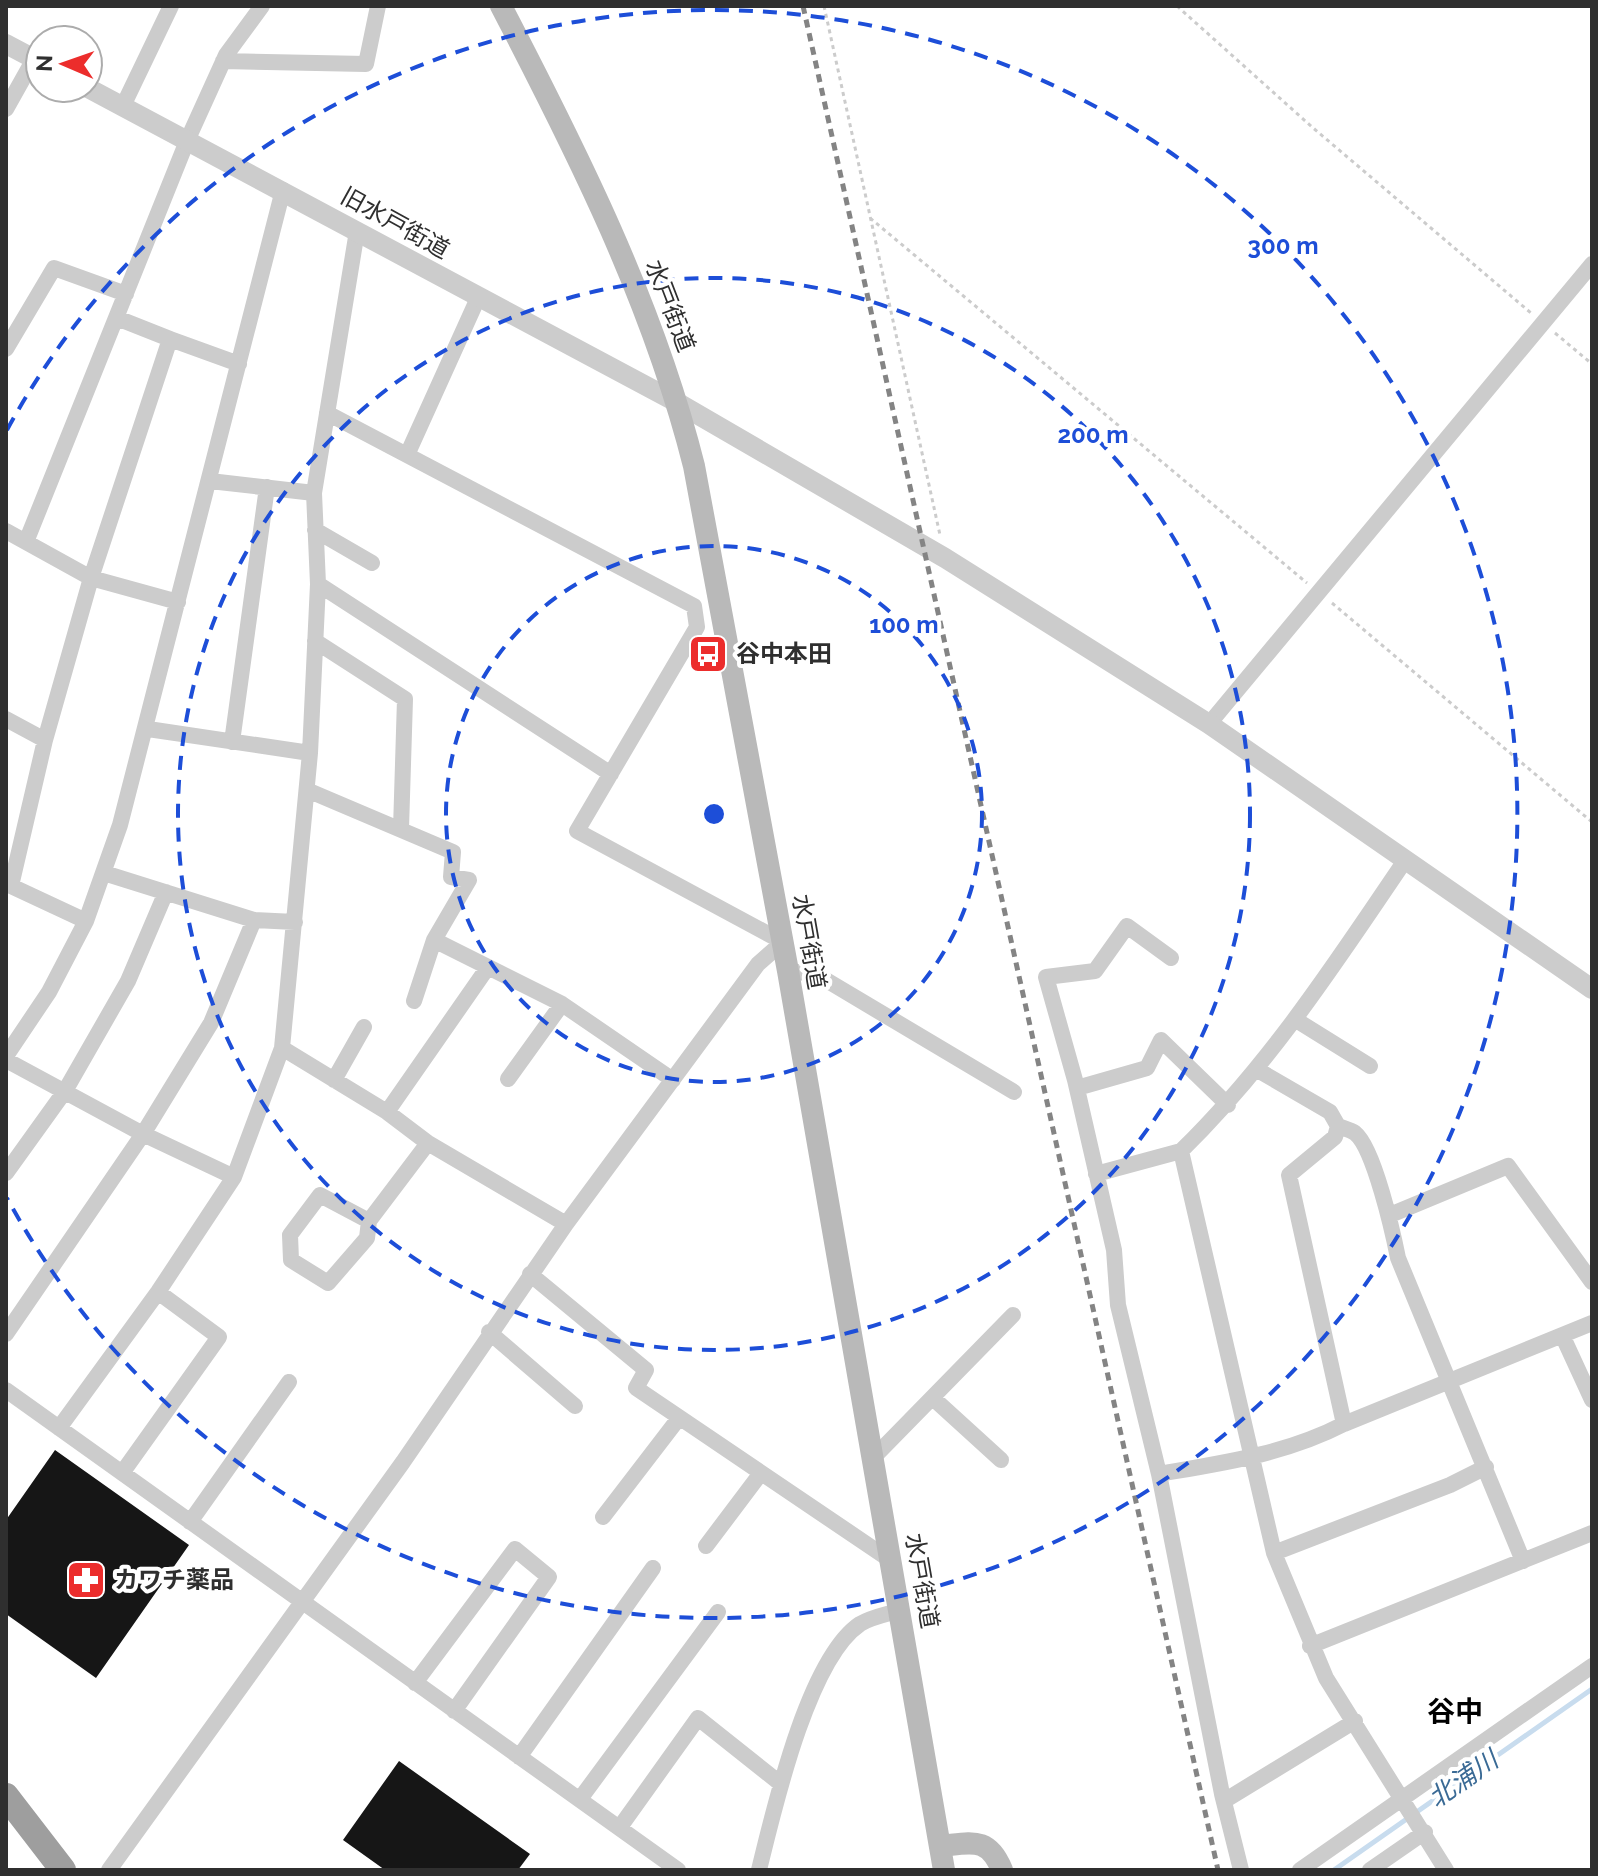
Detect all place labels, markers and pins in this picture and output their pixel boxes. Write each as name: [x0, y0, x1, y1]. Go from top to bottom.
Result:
bus stop icon: 谷中本田: [687, 633, 729, 675]
place label: 谷中本田: [736, 639, 832, 668]
centre of rings: [700, 800, 728, 828]
pharmacy icon: カワチ薬品: [65, 1559, 107, 1601]
place label: カワチ薬品: [114, 1565, 234, 1594]

